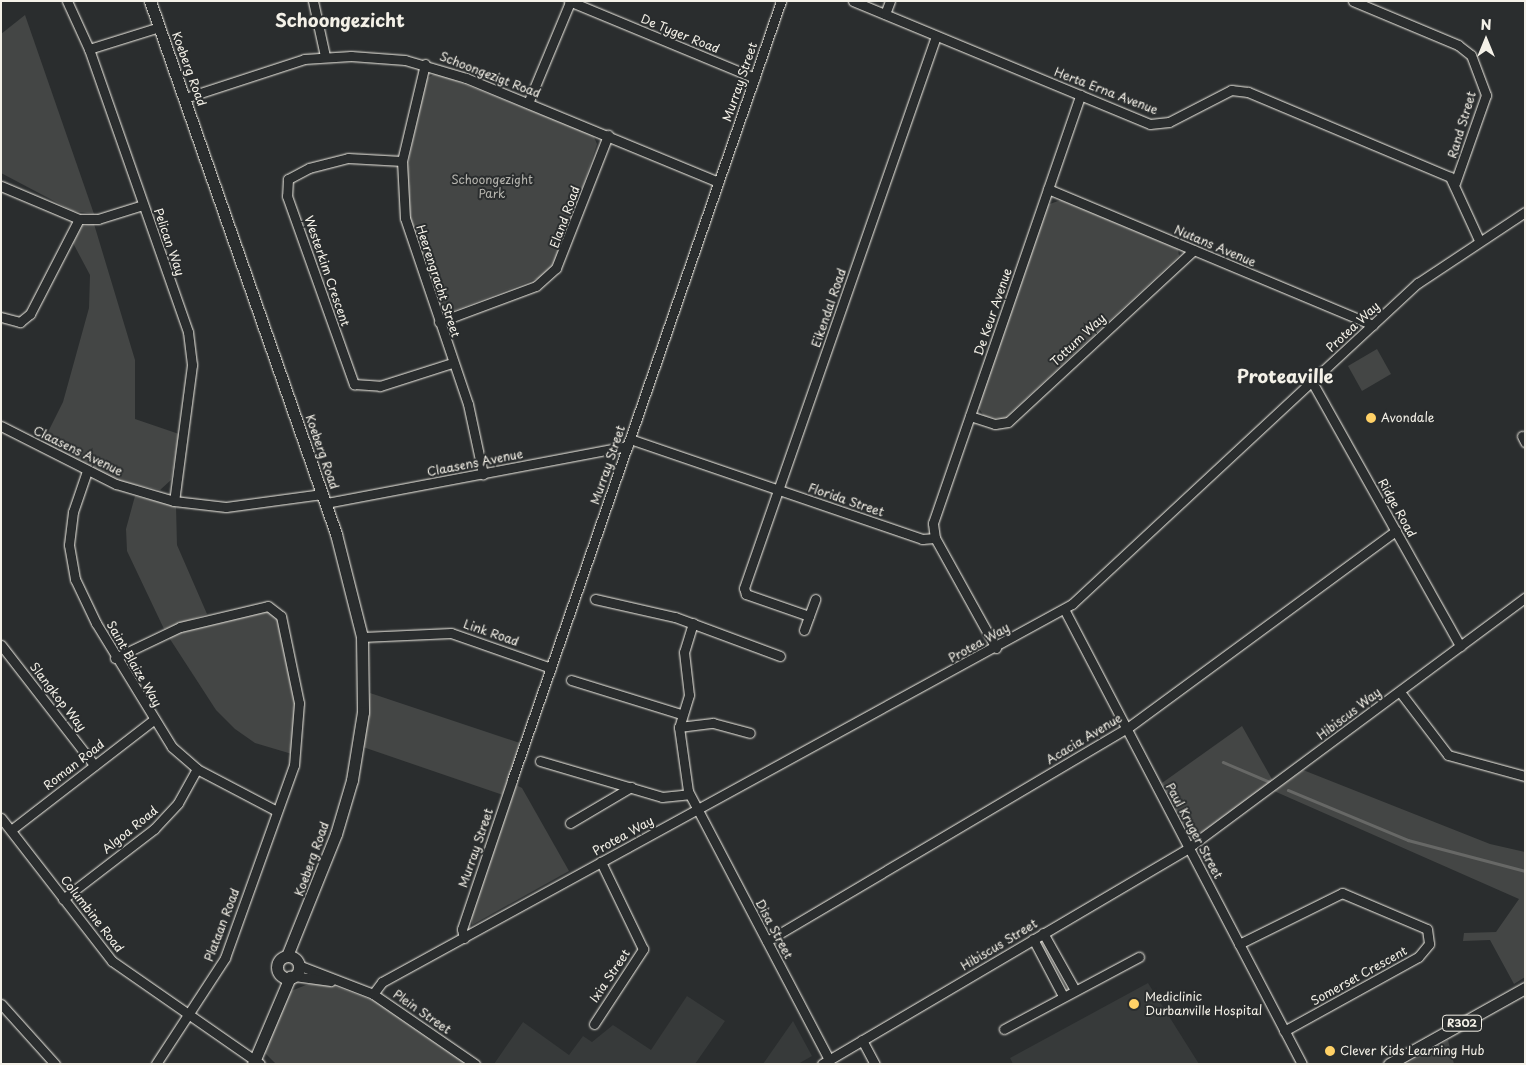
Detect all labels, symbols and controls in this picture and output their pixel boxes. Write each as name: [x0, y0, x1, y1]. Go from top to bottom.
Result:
district label: Schoongezicht: [275, 9, 405, 31]
street label: De Tyger Road: [638, 11, 722, 57]
text: N: [1480, 14, 1492, 35]
north arrow: [1461, 15, 1511, 65]
street label: Koeberg Road: [169, 30, 209, 108]
street label: Murray Street: [720, 40, 760, 124]
street label: Schoongezigt Road: [437, 49, 543, 101]
street label: Herta Erna Avenue: [1052, 65, 1160, 117]
street label: Rand Street: [1445, 90, 1479, 160]
park label: Schoongezight Park: [451, 173, 533, 201]
street label: Eland Road: [547, 184, 583, 250]
street label: Pelican Way: [151, 206, 187, 278]
street label: Westerkim Crescent: [301, 214, 353, 328]
street label: Heerengracht Street: [413, 222, 463, 340]
street label: Nutans Avenue: [1173, 223, 1257, 269]
street label: Eikendal Road: [809, 267, 849, 349]
street label: De Keur Avenue: [971, 267, 1015, 357]
street label: Protea Way: [1323, 299, 1383, 355]
street label: Tottum Way: [1047, 311, 1109, 369]
district label: Proteaville: [1237, 365, 1333, 387]
place label: Avondale: [1381, 411, 1434, 425]
marker: Avondale: [1365, 412, 1377, 424]
street label: Koeberg Road: [302, 413, 342, 491]
street label: Claasens Avenue: [31, 423, 125, 479]
street label: Murray Street: [588, 423, 628, 507]
street label: Claasens Avenue: [426, 447, 524, 479]
street label: Ridge Road: [1375, 476, 1419, 540]
street label: Florida Street: [806, 480, 886, 520]
street label: Link Road: [461, 617, 521, 649]
street label: Saint Blaize Way: [103, 618, 165, 710]
street label: Protea Way: [946, 620, 1012, 666]
street label: Slangkop Way: [27, 660, 89, 734]
street label: Hibiscus Way: [1314, 685, 1384, 743]
street label: Acacia Avenue: [1044, 711, 1124, 767]
street label: Roman Road: [41, 737, 107, 793]
street label: Paul Kruger Street: [1163, 781, 1225, 881]
street label: Algoa Road: [99, 803, 161, 857]
street label: Murray Street: [456, 806, 496, 890]
street label: Protea Way: [590, 813, 656, 859]
street label: Koeberg Road: [292, 820, 332, 898]
street label: Columbine Road: [57, 873, 127, 955]
street label: Plataan Road: [201, 886, 243, 964]
street label: Disa Street: [752, 897, 796, 961]
street label: Hibiscus Street: [958, 916, 1040, 974]
street label: Somerset Crescent: [1308, 943, 1410, 1009]
street label: Ixia Street: [587, 947, 633, 1005]
street label: Plein Street: [390, 987, 454, 1037]
place label: Mediclinic Durbanville Hospital: [1145, 990, 1263, 1018]
marker: Mediclinic Durbanville Hospital: [1127, 997, 1141, 1011]
road number: R302: [1442, 1014, 1482, 1032]
place label: Clever Kids Learning Hub: [1340, 1044, 1485, 1058]
marker: Clever Kids Learning Hub: [1324, 1045, 1336, 1057]

